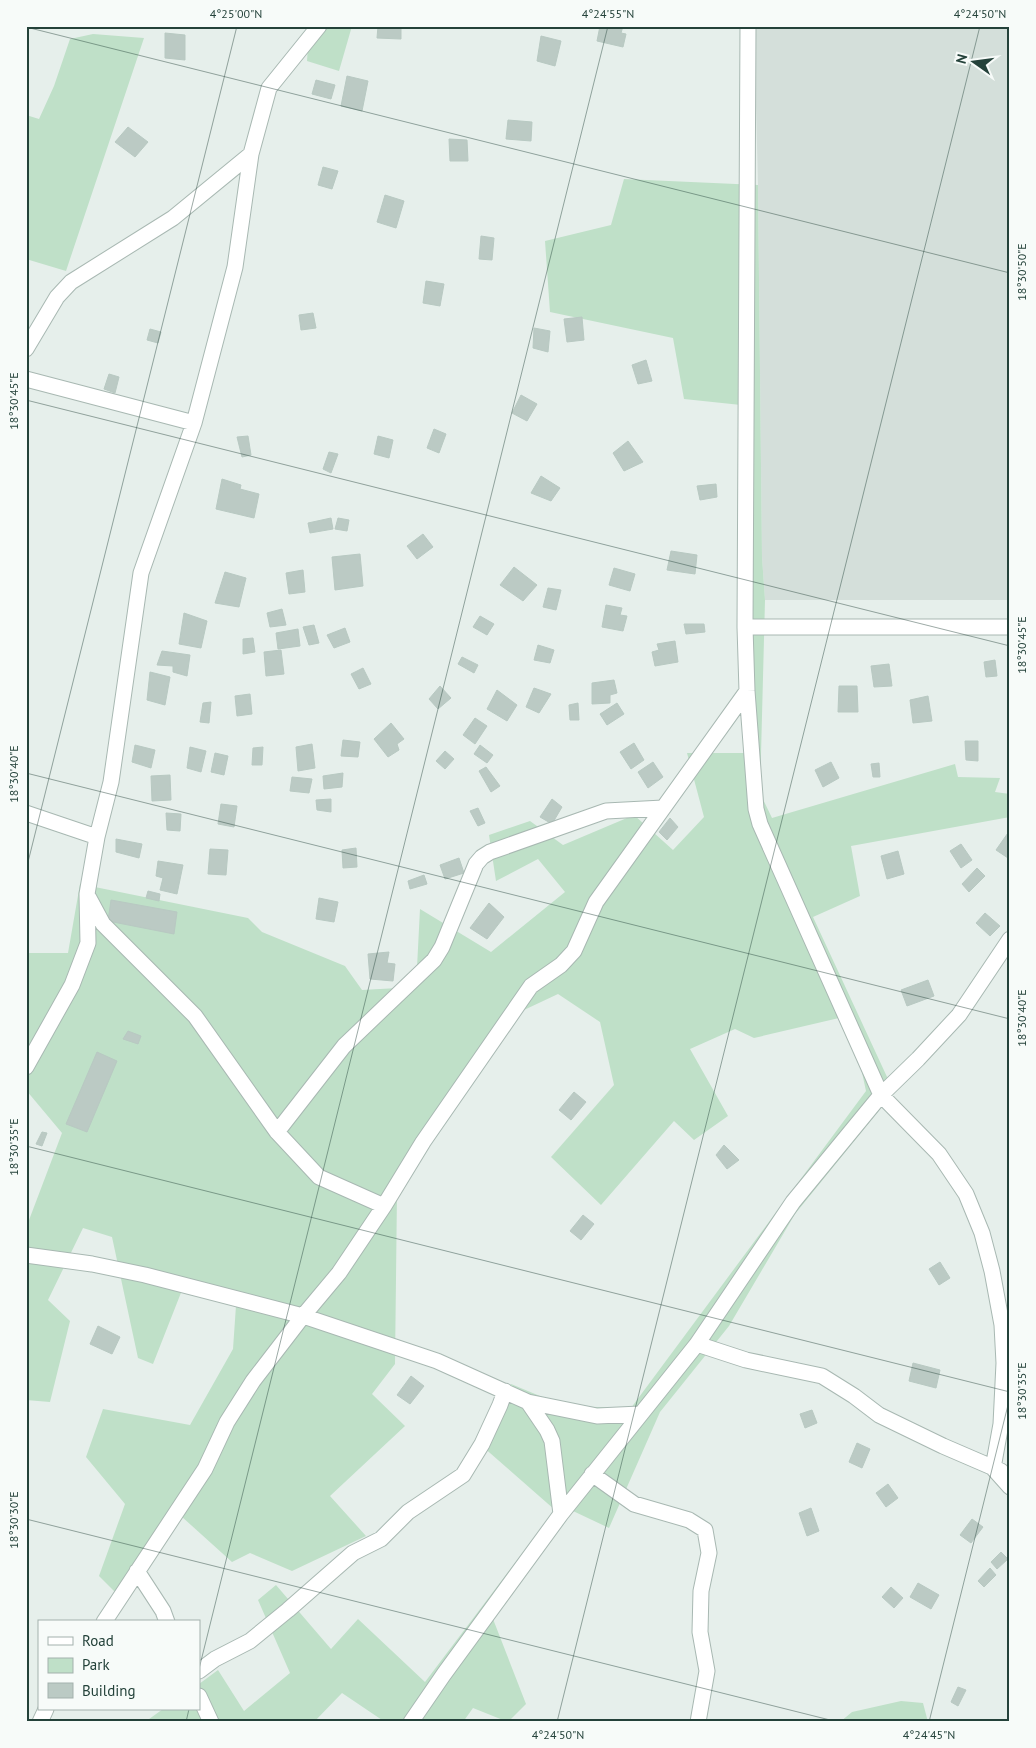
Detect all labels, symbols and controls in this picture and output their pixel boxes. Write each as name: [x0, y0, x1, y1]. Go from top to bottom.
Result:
text: 4°25'00"N: [210, 6, 262, 21]
text: 4°24'55"N: [582, 6, 634, 21]
text: 4°24'50"N: [954, 6, 1006, 21]
north arrow: [948, 38, 998, 88]
text: N: [952, 52, 971, 65]
text: 18°30'50"E: [1014, 243, 1029, 301]
text: 18°30'45"E: [6, 372, 21, 430]
text: 18°30'45"E: [1014, 616, 1029, 674]
text: 18°30'40"E: [6, 745, 21, 803]
text: 18°30'40"E: [1014, 989, 1029, 1047]
text: 18°30'35"E: [6, 1118, 21, 1176]
text: 18°30'35"E: [1014, 1362, 1029, 1420]
text: 18°30'30"E: [6, 1491, 21, 1549]
legend: [38, 1620, 200, 1710]
text: Road: [82, 1631, 114, 1650]
text: Park: [82, 1655, 110, 1674]
text: Building: [82, 1681, 136, 1700]
text: 4°24'50"N: [532, 1727, 584, 1742]
text: 4°24'45"N: [903, 1727, 955, 1742]

